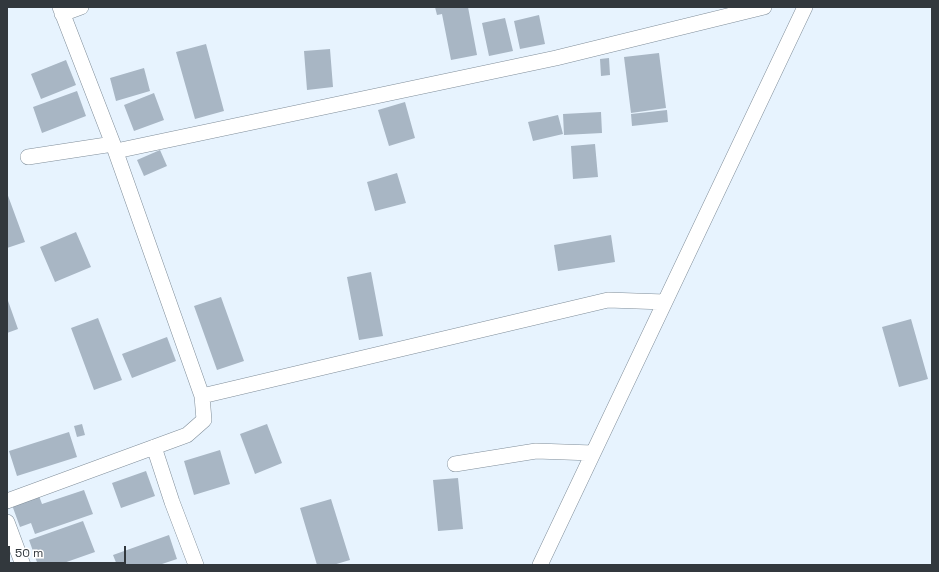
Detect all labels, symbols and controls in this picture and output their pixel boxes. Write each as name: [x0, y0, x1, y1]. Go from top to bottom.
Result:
scale bar: [10, 538, 128, 564]
text: 50 m: [15, 545, 43, 561]

